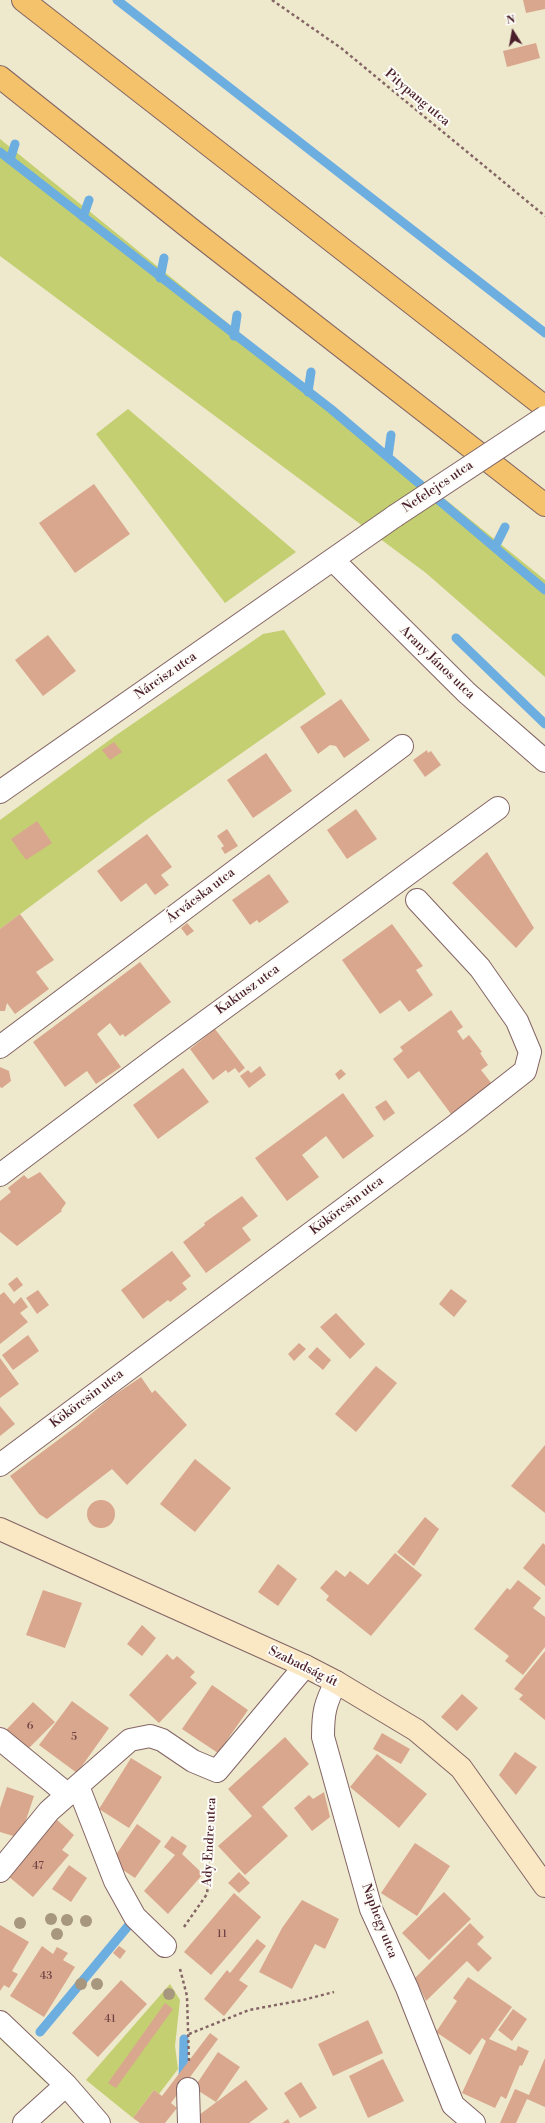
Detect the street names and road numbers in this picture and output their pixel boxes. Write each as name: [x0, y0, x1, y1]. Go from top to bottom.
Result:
street label: Pitypang utca: [381, 66, 453, 130]
street label: Nefelejcs utca: [400, 458, 476, 516]
street label: Arany János utca: [396, 623, 478, 703]
street label: Nárcisz utca: [132, 649, 200, 703]
street label: Árvácska utca: [164, 865, 238, 927]
street label: Kaktusz utca: [213, 962, 283, 1018]
street label: Kökörcsin utca: [307, 1173, 387, 1239]
street label: Kökörcsin utca: [47, 1366, 127, 1432]
street label: Szabadság út: [266, 1643, 340, 1691]
street label: Ady Endre utca: [200, 1797, 220, 1887]
street label: Naphegy utca: [358, 1882, 400, 1960]

